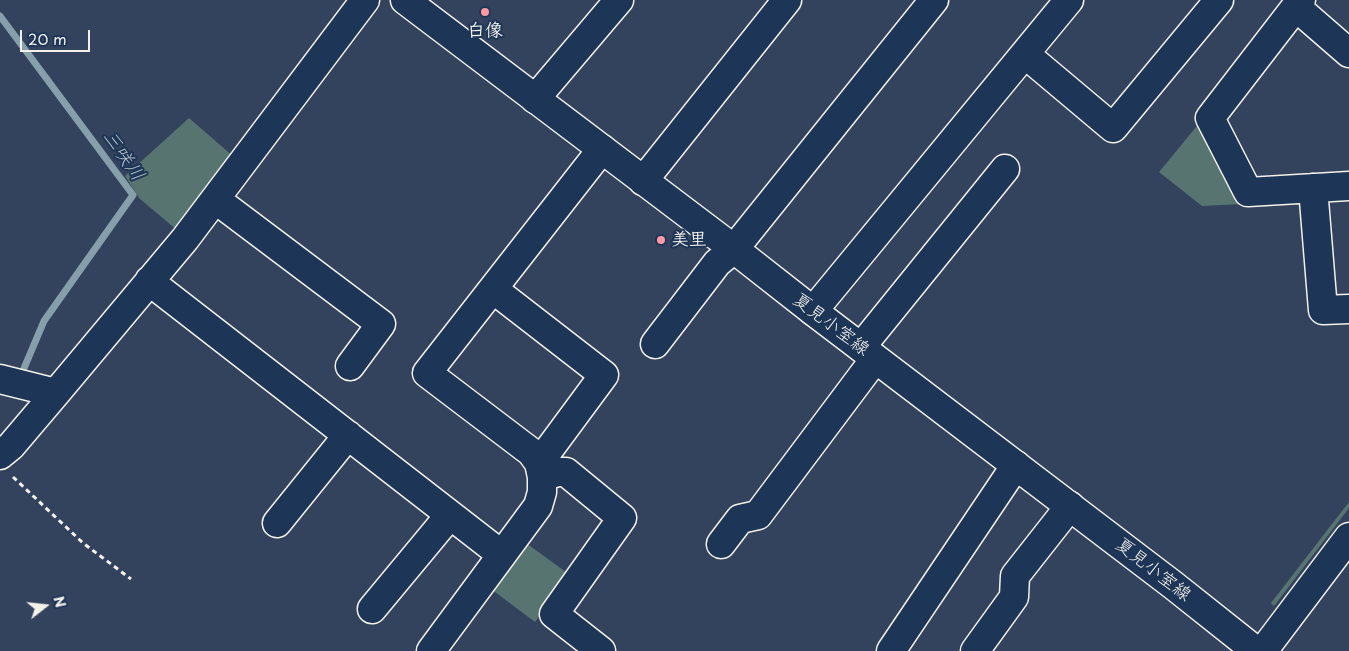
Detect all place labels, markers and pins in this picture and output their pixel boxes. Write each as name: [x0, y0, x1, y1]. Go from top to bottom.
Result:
marker: 白像: [479, 6, 491, 18]
place label: 白像: [467, 20, 503, 42]
place label: 美里: [671, 229, 707, 251]
marker: 美里: [655, 234, 667, 246]

